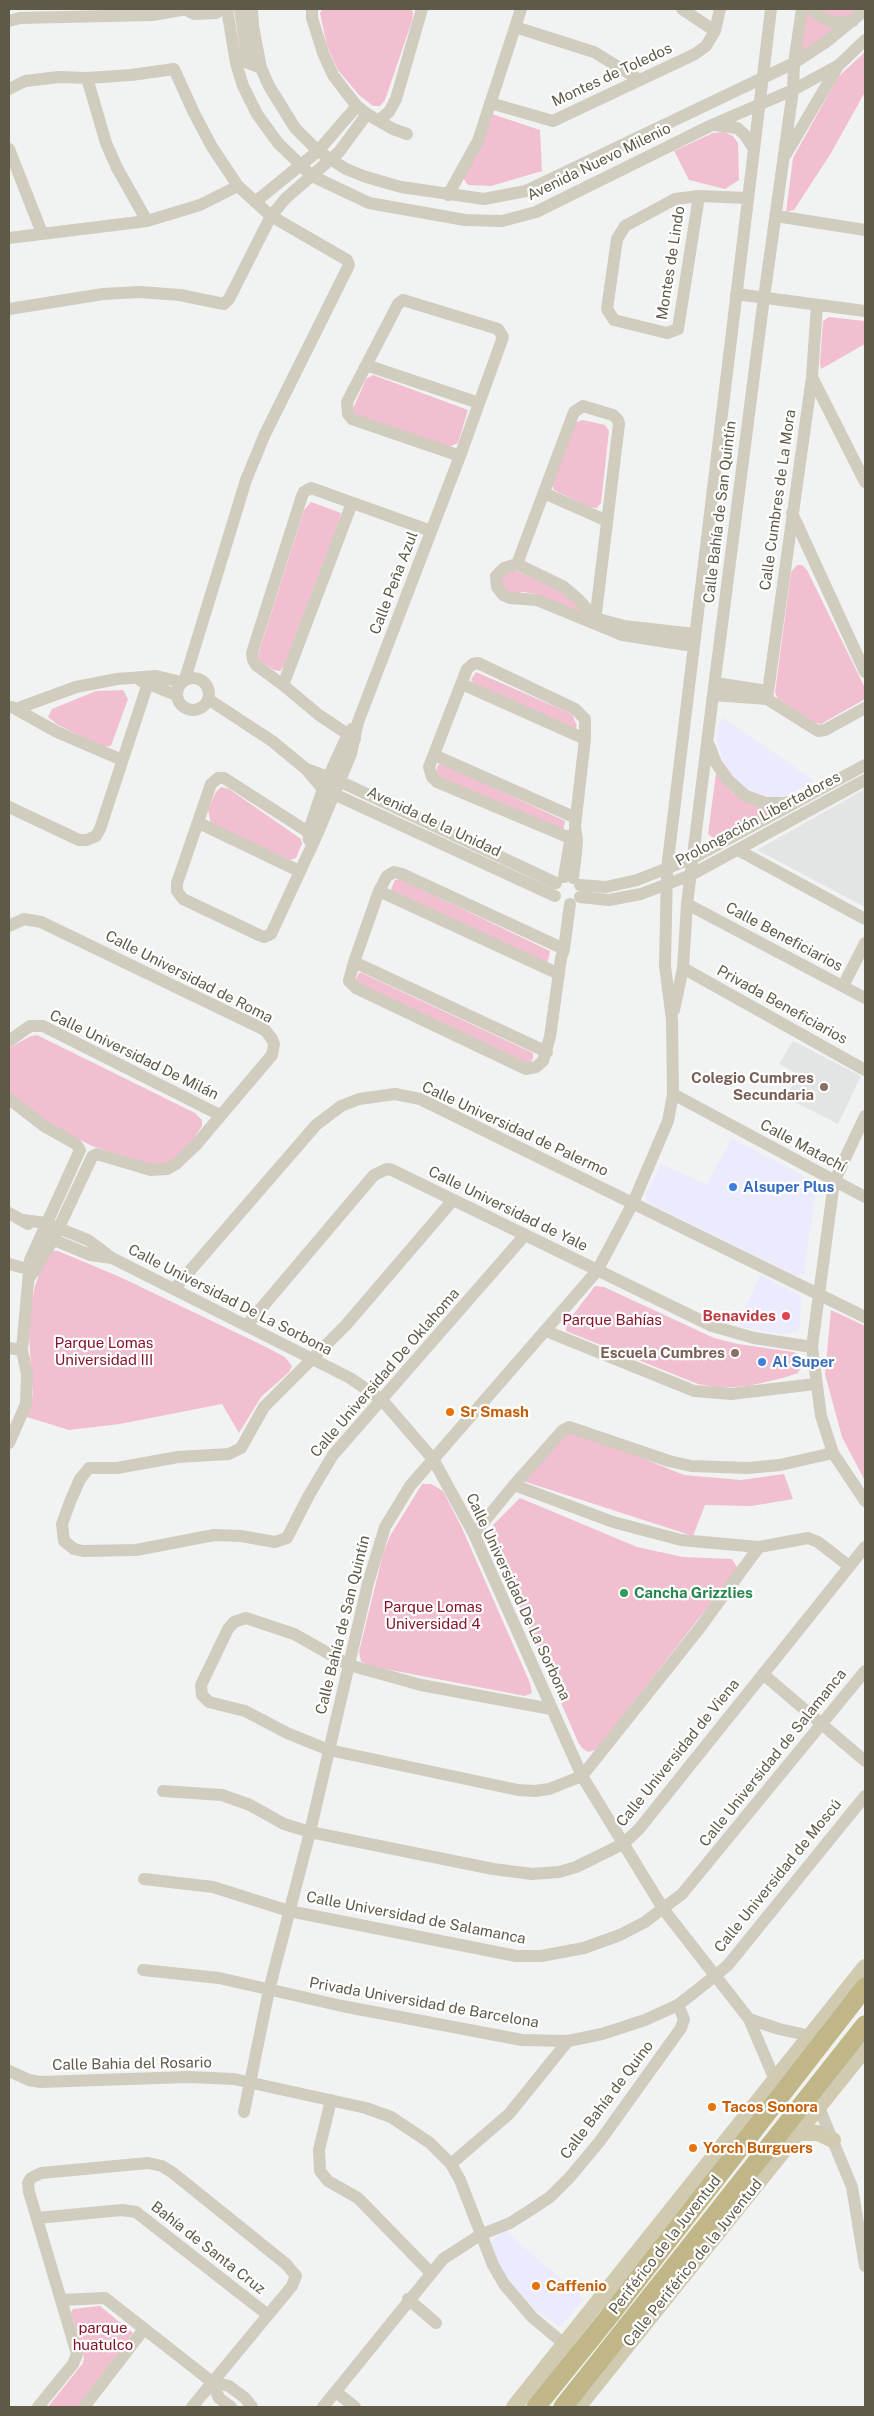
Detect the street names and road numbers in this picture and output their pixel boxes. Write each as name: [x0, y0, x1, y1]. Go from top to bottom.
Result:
street label: Montes de Toledos: [549, 39, 675, 111]
street label: Avenida Nuevo Milenio: [524, 119, 674, 205]
street label: Montes de Lindo: [653, 205, 689, 321]
street label: Calle Cumbres de La Mora: [756, 408, 800, 592]
street label: Calle Bahía de San Quintín: [700, 420, 740, 604]
street label: Calle Peña Azul: [366, 529, 422, 637]
street label: Prolongación Libertadores: [673, 768, 843, 870]
street label: Avenida de la Unidad: [364, 783, 504, 861]
street label: Calle Beneficiarios: [722, 899, 846, 975]
street label: Calle Universidad de Roma: [102, 927, 276, 1027]
street label: Privada Beneficiarios: [714, 962, 850, 1048]
street label: Calle Universidad De Milán: [46, 1006, 222, 1104]
street label: Calle Universidad de Palermo: [419, 1078, 611, 1180]
street label: Calle Matachí: [757, 1116, 849, 1176]
street label: Calle Universidad de Yale: [425, 1163, 591, 1255]
street label: Calle Universidad De La Sorbona: [125, 1241, 335, 1359]
street label: Calle Universidad De Oklahoma: [307, 1285, 463, 1461]
street label: Calle Universidad De La Sorbona: [462, 1491, 574, 1703]
street label: Calle Bahía de San Quintín: [312, 1534, 374, 1716]
street label: Calle Universidad de Salamanca: [696, 1666, 850, 1850]
street label: Calle Universidad de Viena: [613, 1675, 743, 1831]
street label: Calle Universidad de Moscú: [711, 1796, 845, 1956]
street label: Calle Universidad de Salamanca: [305, 1888, 527, 1948]
street label: Privada Universidad de Barcelona: [308, 1974, 540, 2032]
street label: Calle Bahía de Quino: [557, 2037, 657, 2163]
street label: Calle Bahia del Rosario: [52, 2054, 212, 2074]
street label: Periférico de la Juventud: [605, 2172, 725, 2318]
street label: Calle Periférico de la Juventud: [620, 2176, 766, 2350]
street label: Bahía de Santa Cruz: [147, 2198, 269, 2298]

